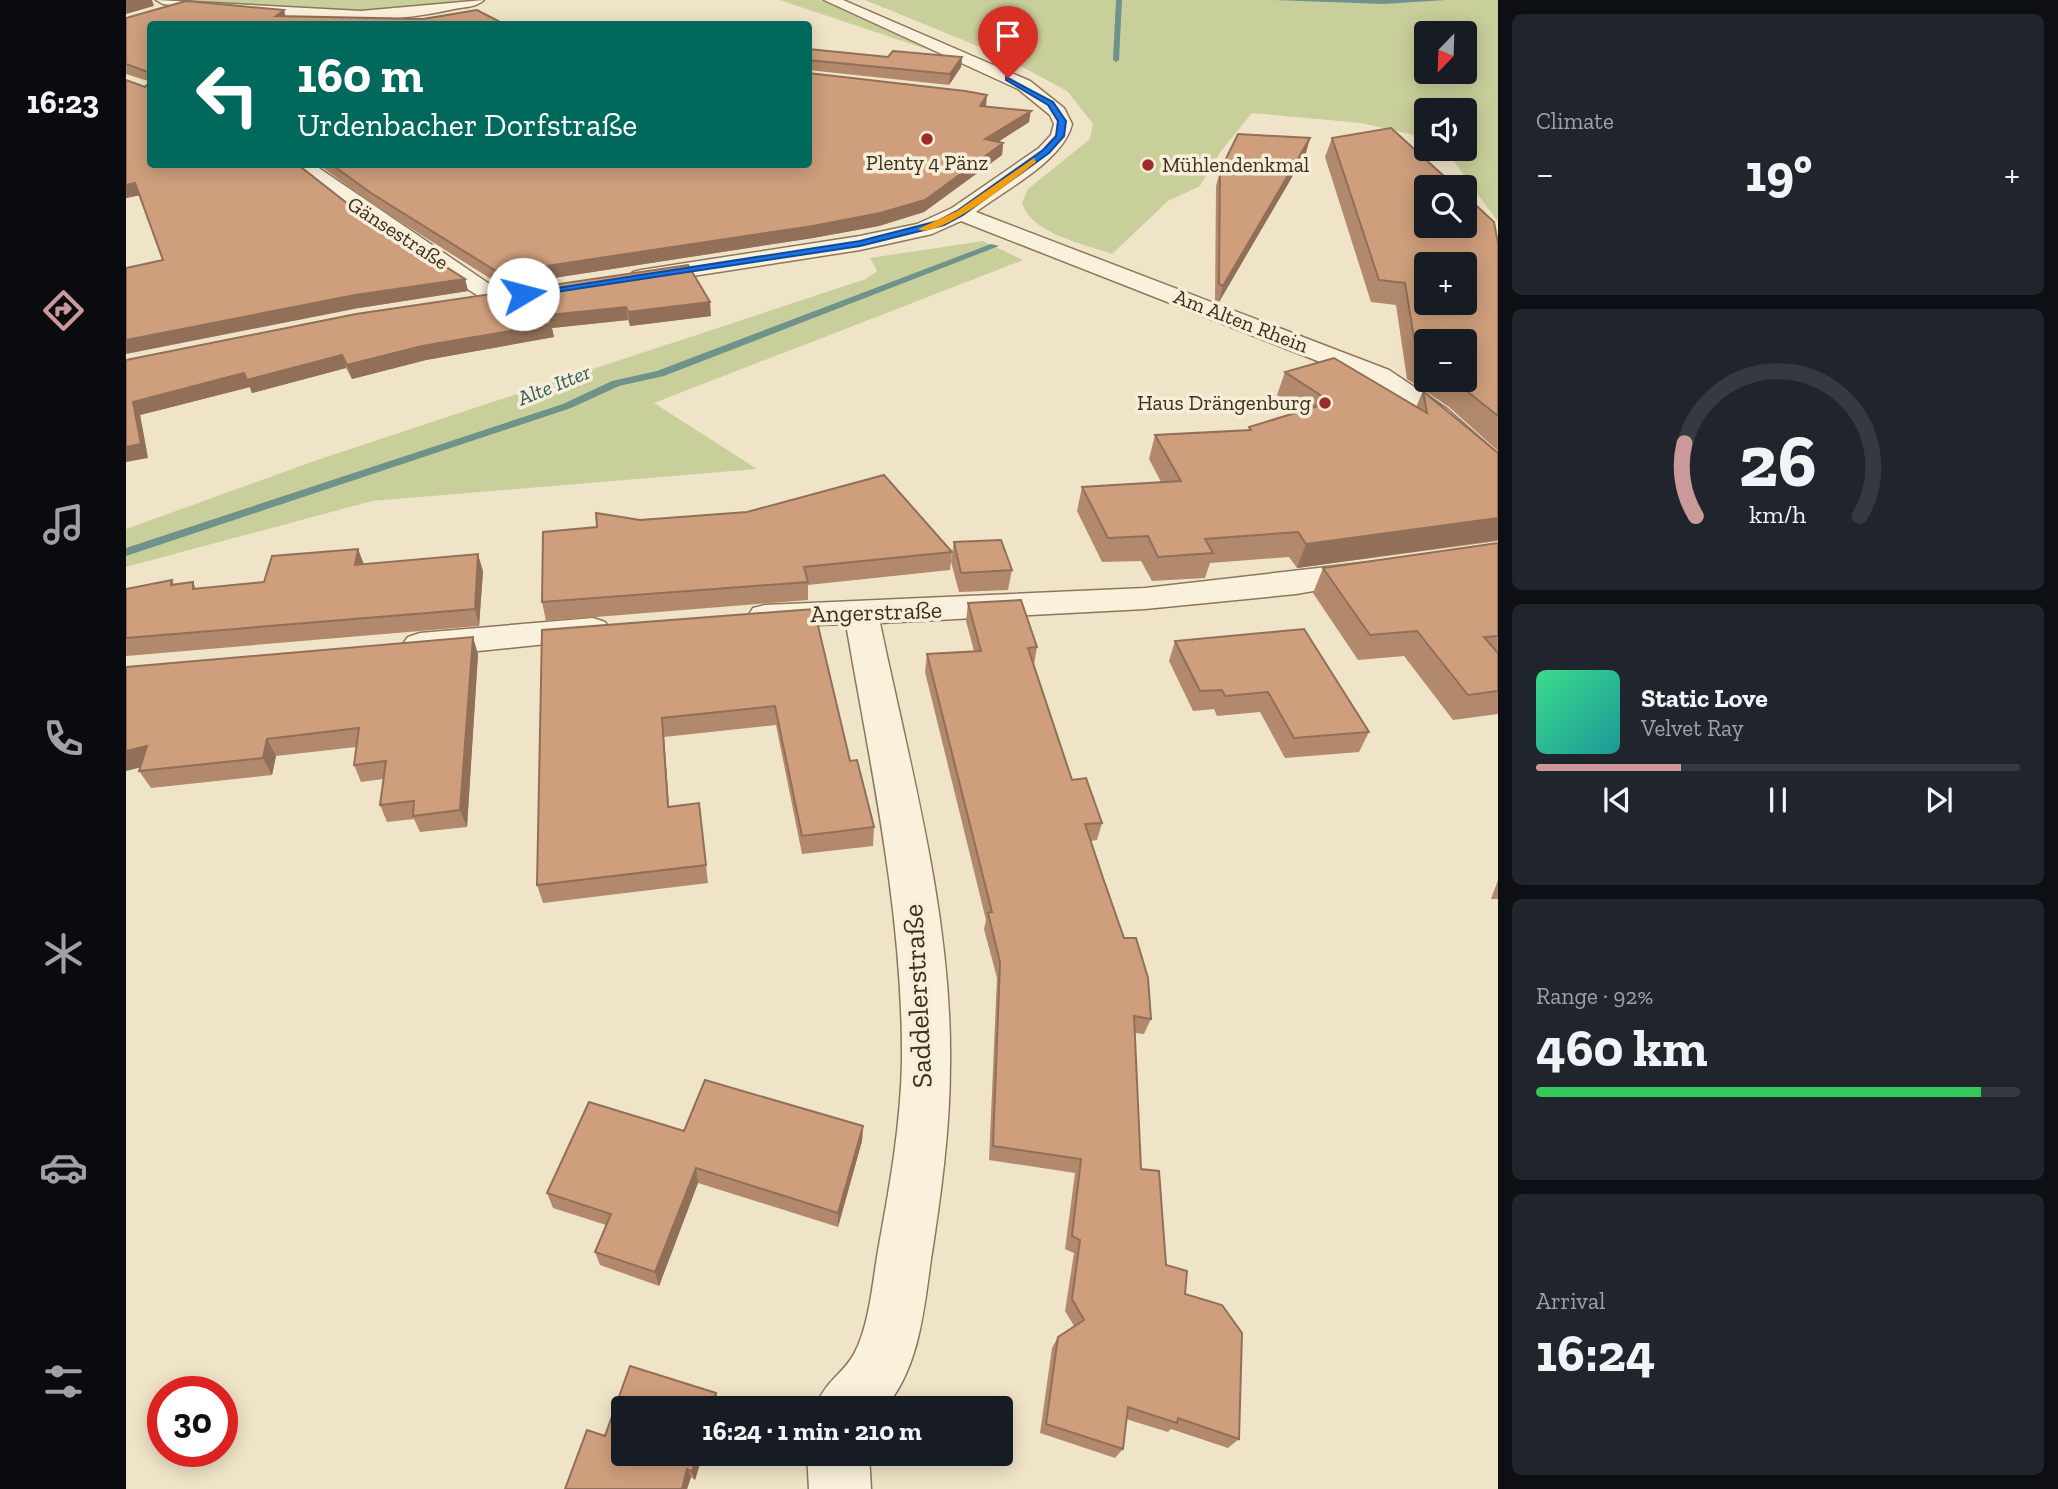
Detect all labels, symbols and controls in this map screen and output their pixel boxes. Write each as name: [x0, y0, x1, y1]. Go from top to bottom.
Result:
pin: [978, 6, 1038, 78]
icon: arrive: [989, 17, 1027, 55]
north arrow: [1414, 21, 1477, 84]
map controls: [1414, 21, 1477, 392]
text: 160 m: [297, 46, 423, 105]
icon: left: [182, 49, 273, 140]
text: 16:23: [27, 83, 99, 121]
button: sound: [1414, 98, 1477, 161]
text: Urdenbacher Dorfstraße: [297, 106, 637, 144]
text: Climate: [1536, 107, 1614, 135]
marker: Plenty 4 Pänz: [919, 131, 935, 147]
text: 19°: [1745, 142, 1812, 204]
place label: Plenty 4 Pänz: [866, 150, 988, 175]
text: −: [1536, 151, 1554, 197]
text: +: [2004, 151, 2020, 197]
place label: Mühlendenkmal: [1162, 152, 1310, 177]
marker: Mühlendenkmal: [1140, 157, 1156, 173]
button: search: [1414, 175, 1477, 238]
street label: Gänsestraße: [343, 191, 454, 275]
button: +: [1414, 252, 1477, 315]
position arrow: [486, 257, 560, 331]
street label: Am Alten Rhein: [1170, 283, 1312, 358]
icon: directions: [39, 286, 88, 335]
button: −: [1414, 329, 1477, 392]
water label: Alte Itter: [513, 358, 595, 411]
place label: Haus Drängenburg: [1137, 390, 1311, 415]
marker: Haus Drängenburg: [1317, 395, 1333, 411]
text: 26: [1739, 417, 1817, 505]
text: km/h: [1749, 498, 1807, 528]
icon: music: [39, 500, 88, 549]
street label: Angerstraße: [810, 595, 942, 628]
text: Static Love: [1641, 682, 1768, 714]
icon: phone: [39, 714, 88, 763]
text: Velvet Ray: [1641, 714, 1743, 742]
icon: previous: [1598, 781, 1636, 819]
icon: pause: [1759, 781, 1797, 819]
icon: next: [1920, 781, 1958, 819]
street label: Saddelerstraße: [896, 903, 939, 1089]
icon: climate: [39, 929, 88, 978]
text: Range · 92%: [1536, 982, 1653, 1010]
text: 460 km: [1536, 1017, 1708, 1079]
icon: car: [39, 1143, 88, 1192]
text: Arrival: [1536, 1287, 1605, 1315]
text: 16:24: [1536, 1322, 1655, 1384]
icon: filters: [39, 1357, 88, 1406]
speed limit sign: 30: [147, 1376, 238, 1467]
text: 16:24 · 1 min · 210 m: [702, 1415, 922, 1447]

